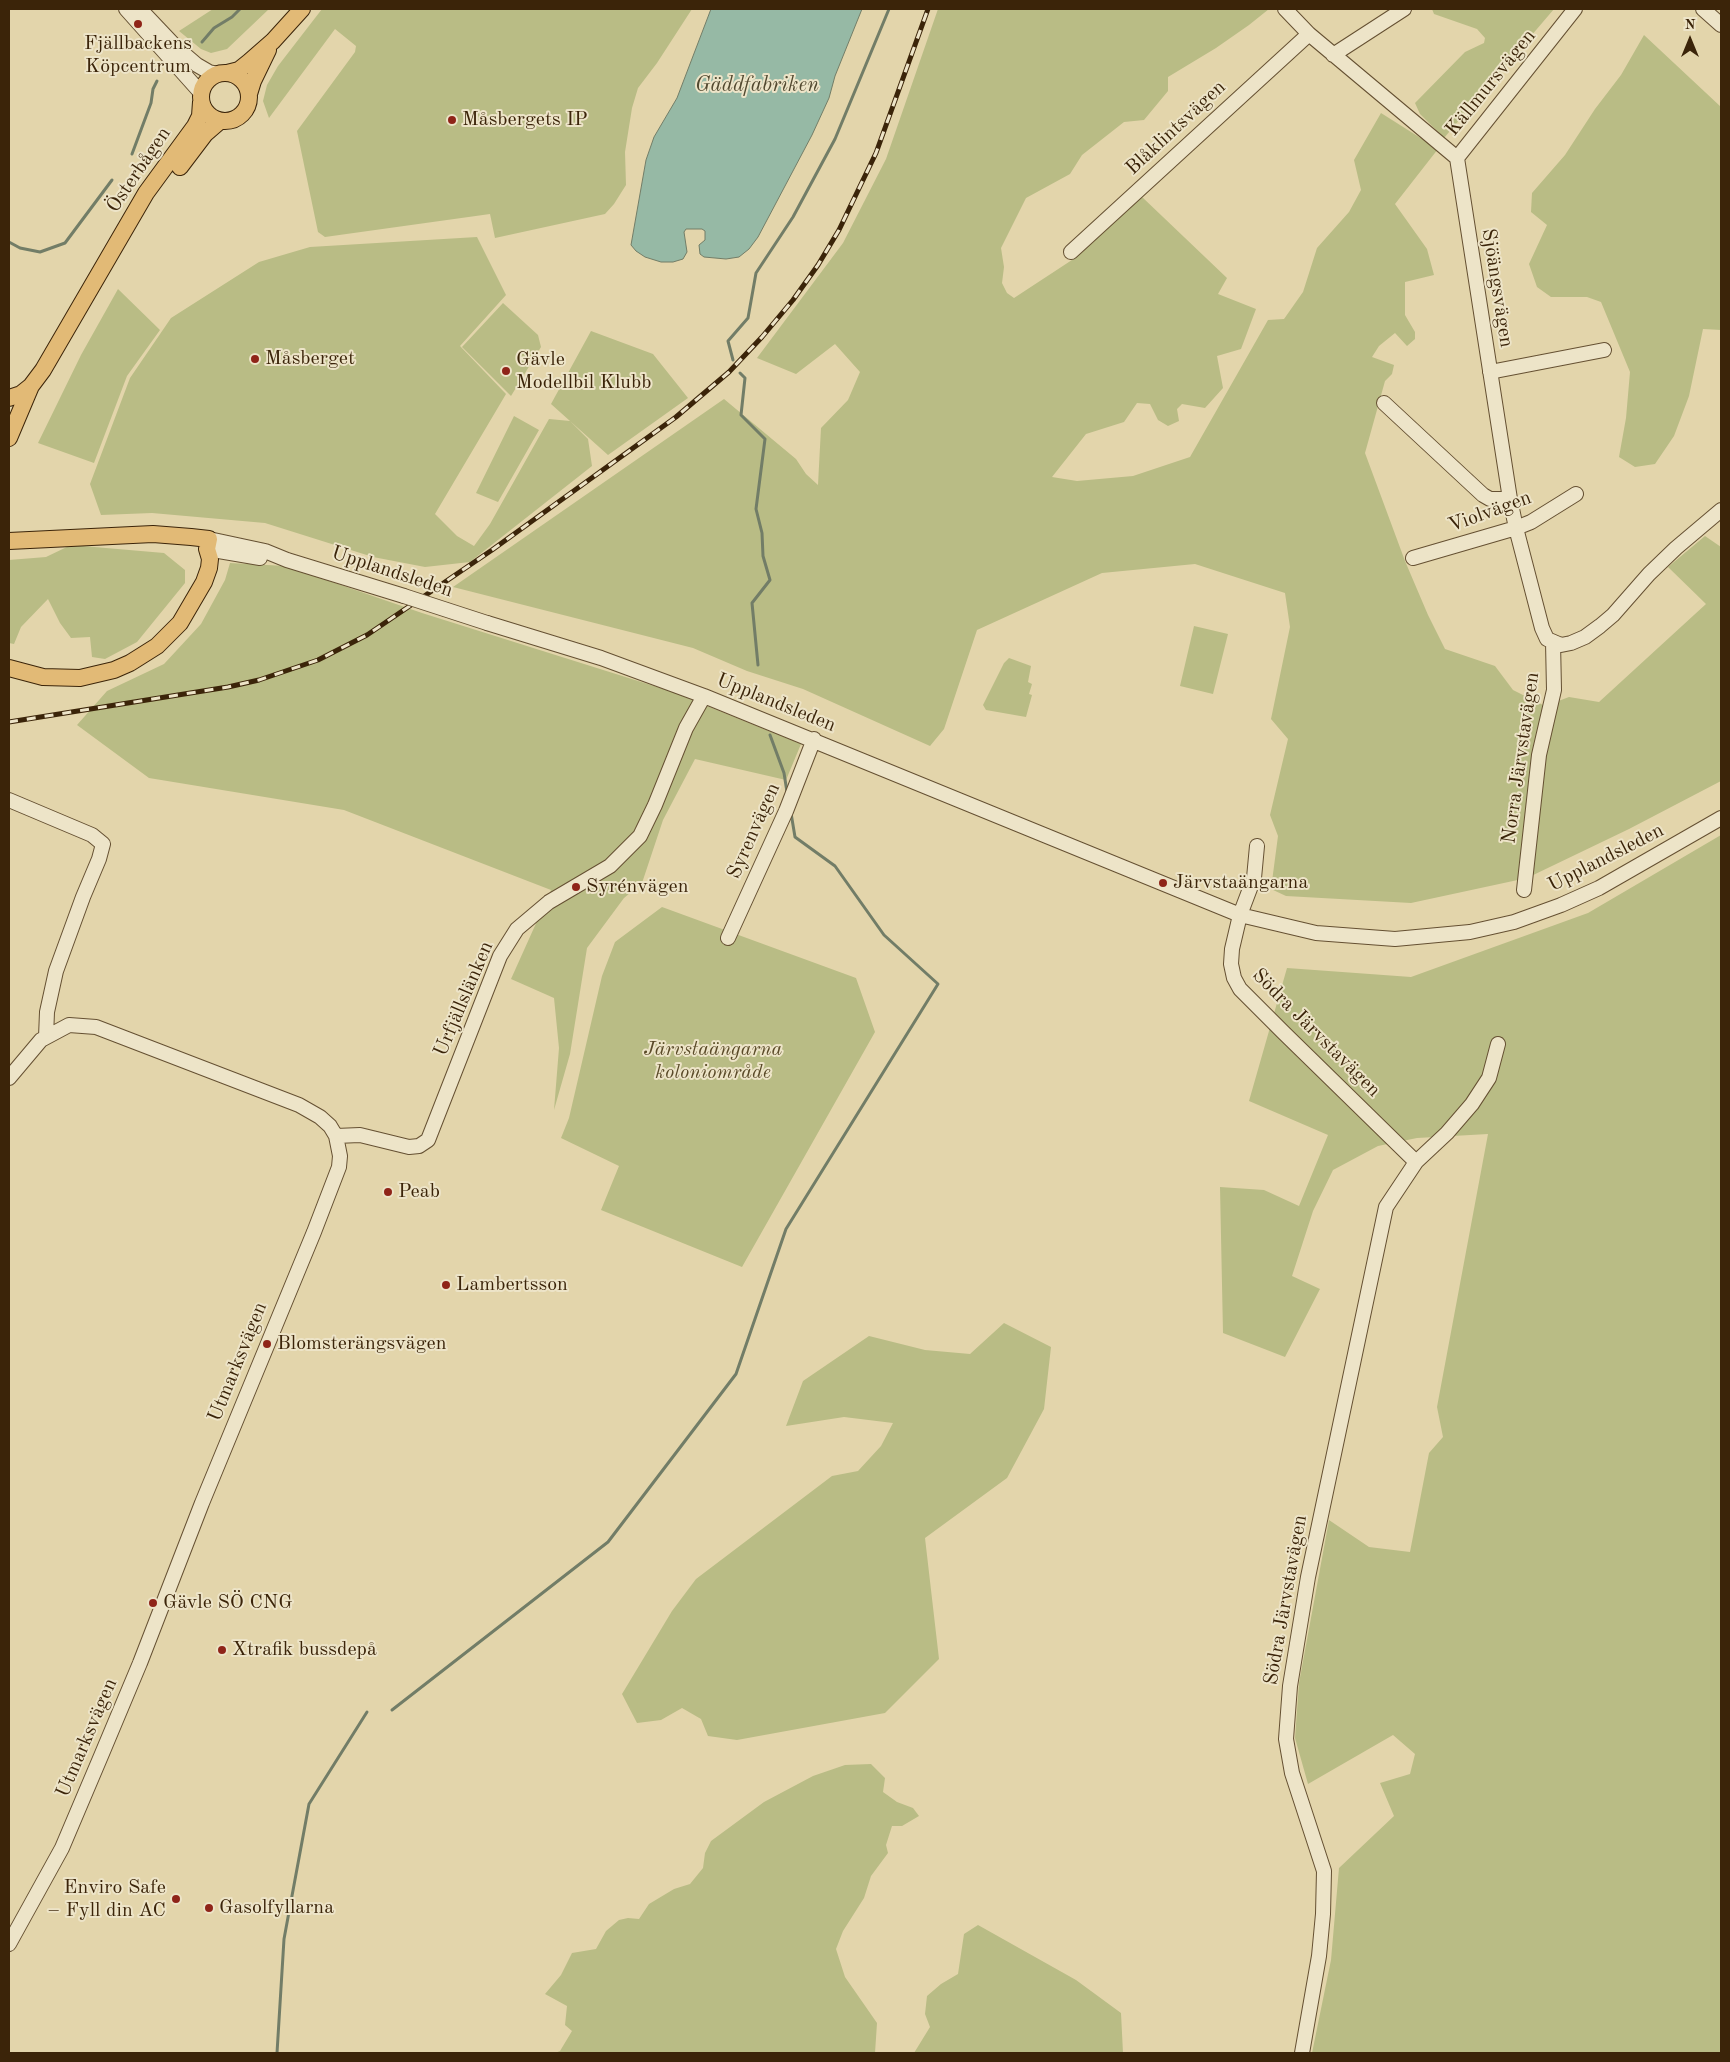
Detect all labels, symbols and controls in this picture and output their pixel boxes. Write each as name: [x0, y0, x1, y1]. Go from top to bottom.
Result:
north arrow: [1665, 15, 1715, 65]
marker: Fjällbackens Köpcentrum: [132, 18, 144, 30]
text: N: [1685, 18, 1695, 32]
street label: Källmursvägen: [1441, 25, 1541, 141]
place label: Fjällbackens Köpcentrum: [84, 32, 192, 79]
water label: Gäddfabriken: [695, 72, 819, 98]
street label: Blåklintsvägen: [1121, 76, 1231, 180]
place label: Måsbergets IP: [462, 108, 588, 132]
marker: Måsbergets IP: [446, 114, 458, 126]
street label: Österbågen: [102, 123, 176, 217]
street label: Sjöängsvägen: [1476, 227, 1518, 349]
place label: Måsberget: [265, 347, 355, 371]
place label: Gävle Modellbil Klubb: [516, 348, 651, 395]
marker: Måsberget: [249, 353, 261, 365]
marker: Gävle Modellbil Klubb: [500, 365, 512, 377]
street label: Violvägen: [1445, 486, 1535, 538]
street label: Upplandsleden: [328, 541, 456, 603]
street label: Upplandsleden: [713, 668, 839, 738]
street label: Norra Järvstavägen: [1497, 671, 1545, 845]
street label: Syrenvägen: [722, 779, 786, 883]
street label: Upplandsleden: [1544, 819, 1668, 897]
place label: Järvstaängarna: [1173, 871, 1308, 895]
place label: Syrénvägen: [586, 875, 688, 899]
marker: Järvstaängarna: [1157, 877, 1169, 889]
marker: Syrénvägen: [570, 881, 582, 893]
street label: Urfjällslänken: [429, 938, 499, 1060]
street label: Södra Järvstavägen: [1247, 964, 1385, 1102]
park label: Järvstaängarna koloniområde: [644, 1038, 782, 1085]
place label: Peab: [398, 1180, 440, 1204]
marker: Peab: [382, 1186, 394, 1198]
place label: Lambertsson: [456, 1273, 568, 1297]
marker: Lambertsson: [440, 1279, 452, 1291]
street label: Utmarksvägen: [203, 1299, 273, 1425]
place label: Blomsterängsvägen: [277, 1332, 447, 1356]
marker: Blomsterängsvägen: [261, 1338, 273, 1350]
street label: Södra Järvstavägen: [1259, 1513, 1313, 1687]
place label: Gävle SÖ CNG: [163, 1591, 293, 1615]
marker: Gävle SÖ CNG: [147, 1597, 159, 1609]
place label: Xtrafik bussdepå: [232, 1638, 377, 1662]
marker: Xtrafik bussdepå: [216, 1644, 228, 1656]
street label: Utmarksvägen: [51, 1675, 123, 1801]
place label: Enviro Safe – Fyll din AC: [48, 1876, 166, 1923]
marker: Enviro Safe – Fyll din AC: [170, 1893, 182, 1905]
place label: Gasolfyllarna: [219, 1896, 334, 1920]
marker: Gasolfyllarna: [203, 1902, 215, 1914]

